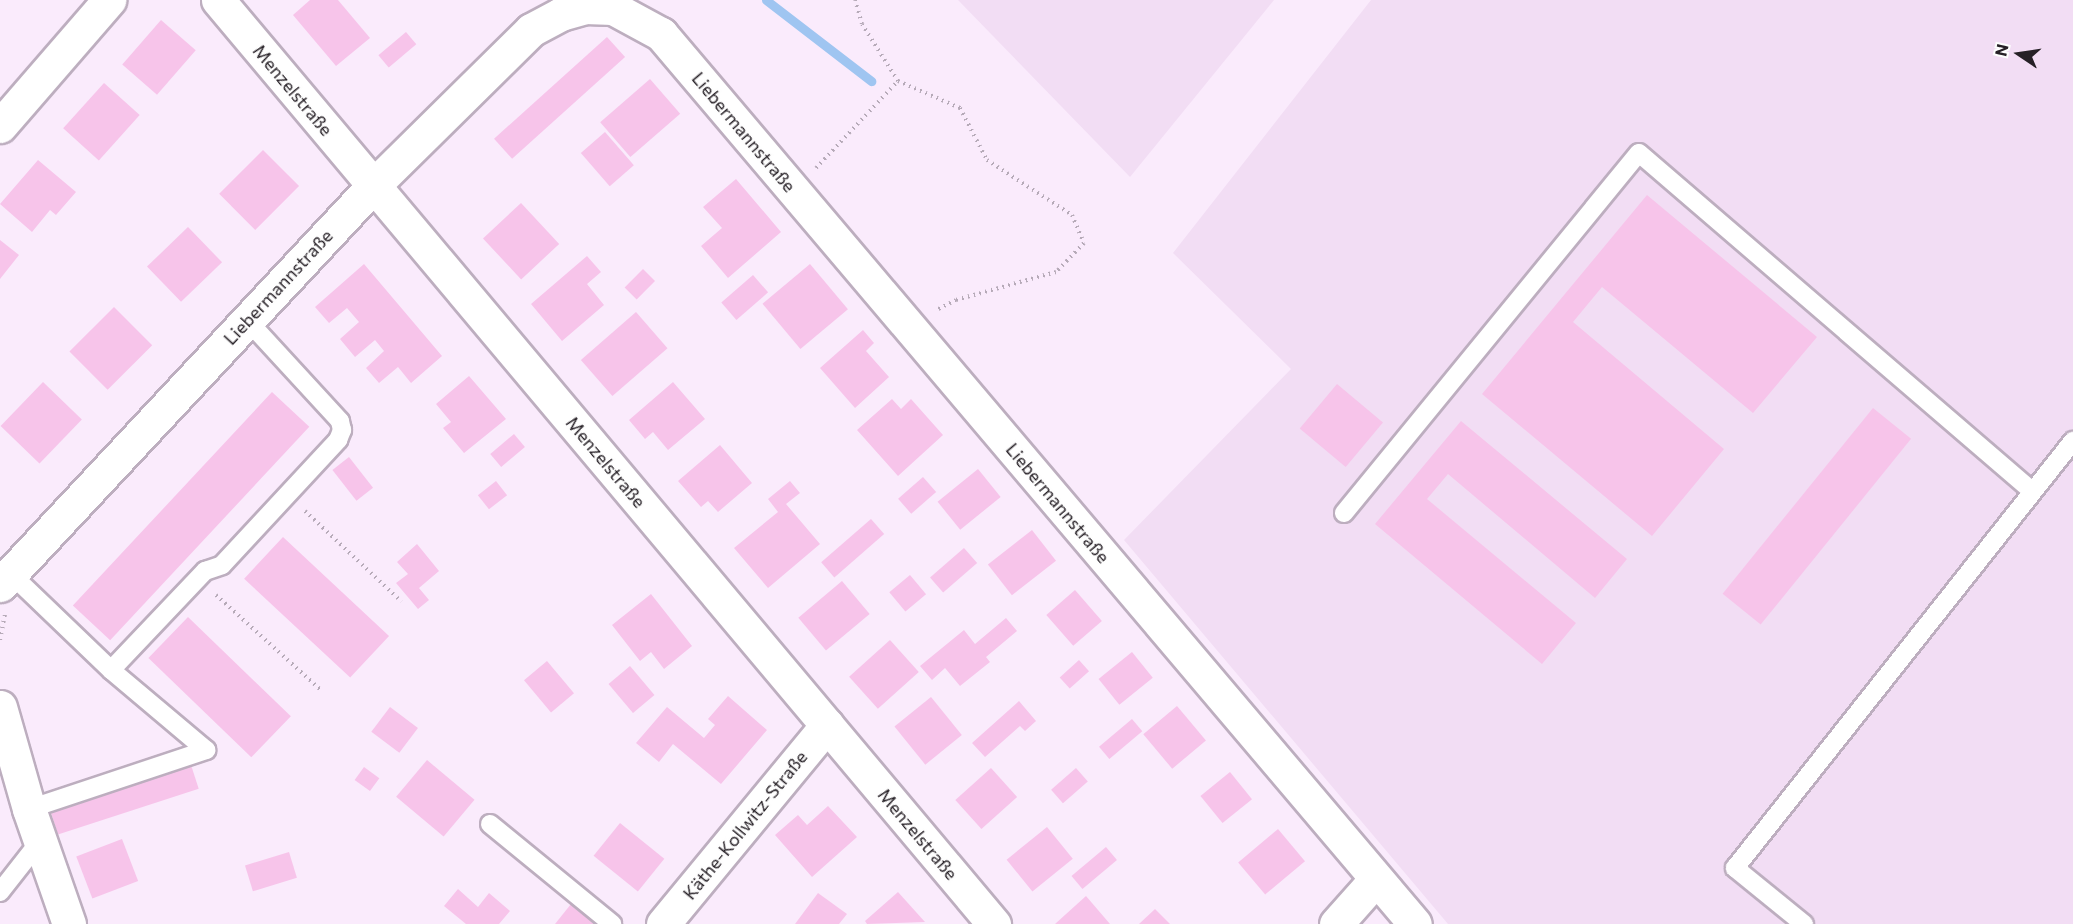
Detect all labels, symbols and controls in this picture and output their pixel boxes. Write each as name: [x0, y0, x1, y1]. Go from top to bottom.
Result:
north arrow: [1989, 24, 2049, 84]
street label: Menzelstraße: [249, 40, 337, 140]
text: N: [1990, 42, 2012, 58]
street label: Liebermannstraße: [688, 68, 800, 196]
street label: Liebermannstraße: [219, 225, 337, 349]
street label: Menzelstraße: [562, 412, 650, 512]
street label: Liebermannstraße: [1002, 439, 1114, 567]
street label: Käthe-Kollwitz-Straße: [678, 746, 812, 904]
street label: Menzelstraße: [874, 784, 962, 884]

